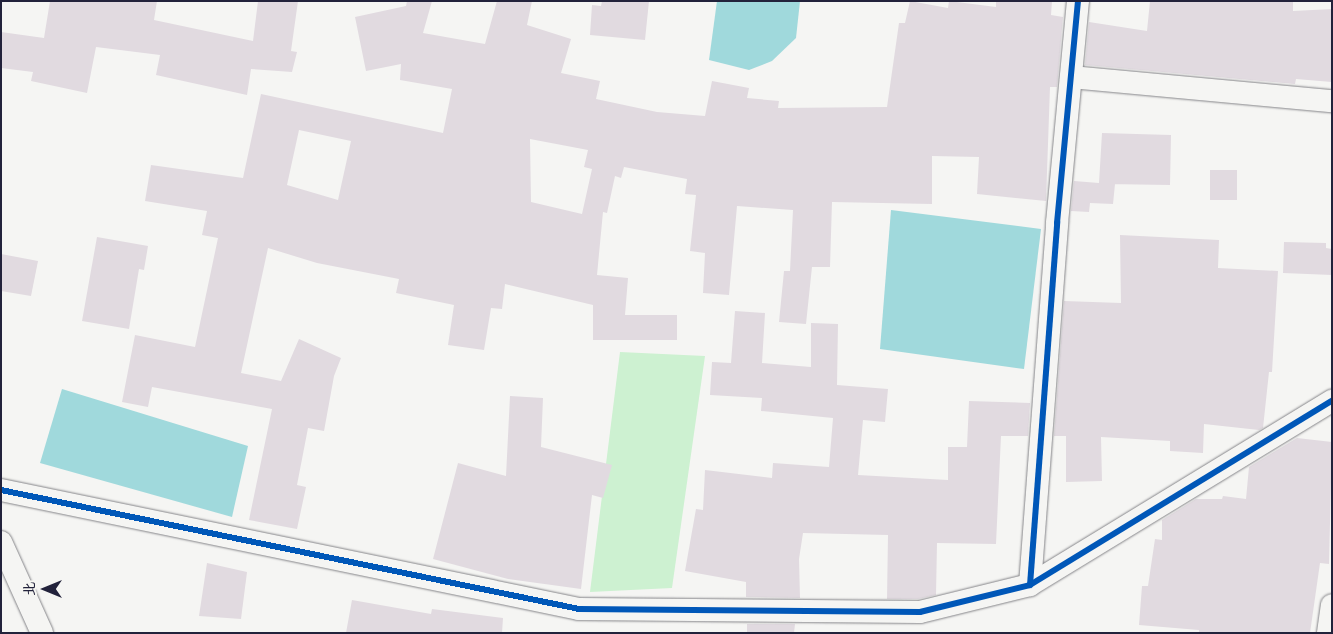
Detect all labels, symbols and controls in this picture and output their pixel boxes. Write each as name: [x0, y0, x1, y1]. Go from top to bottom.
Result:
north arrow: [20, 564, 70, 614]
text: 北: [21, 582, 38, 596]

